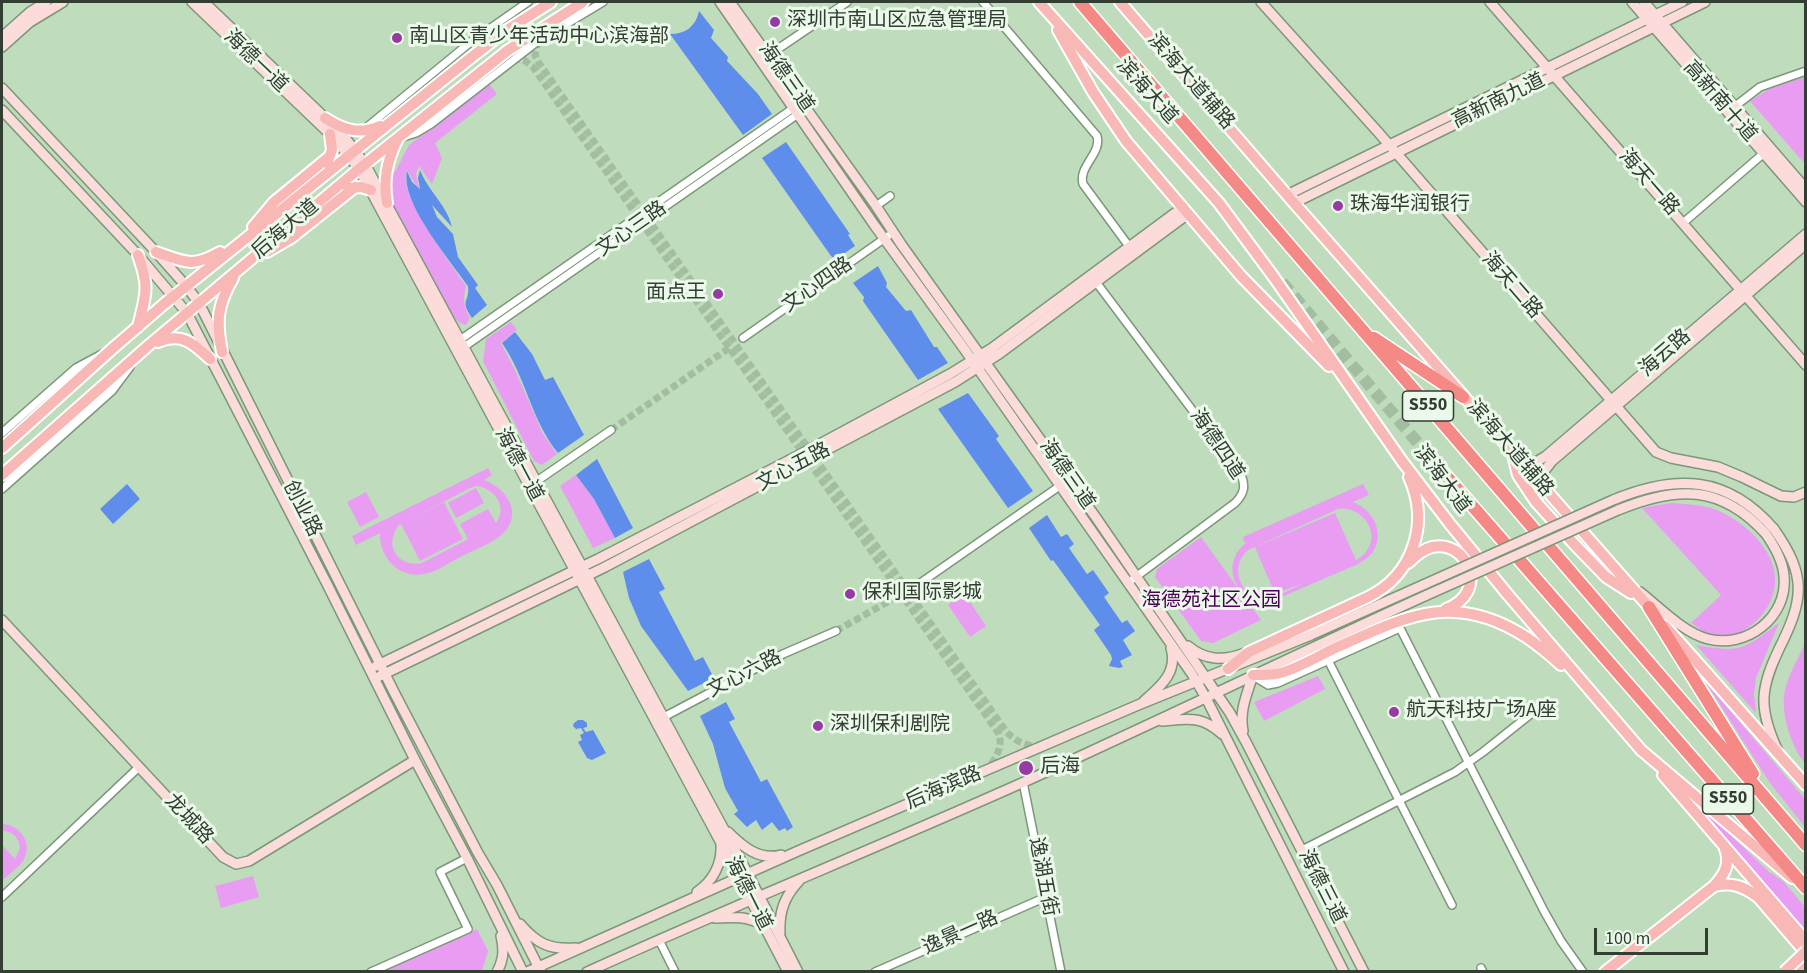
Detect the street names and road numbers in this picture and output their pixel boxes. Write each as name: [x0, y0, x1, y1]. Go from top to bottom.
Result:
street label: 海德一道: [218, 26, 292, 98]
street label: 滨海大道辅路: [1142, 29, 1238, 135]
street label: 海德三道: [752, 38, 818, 118]
street label: 滨海大道: [1110, 54, 1182, 130]
street label: 高新南十道: [1677, 56, 1761, 148]
street label: 高新南九道: [1449, 69, 1549, 135]
street label: 海天一路: [1613, 145, 1683, 221]
street label: 后海大道: [248, 195, 324, 265]
street label: 文心三路: [592, 197, 672, 263]
street label: 海天二路: [1476, 248, 1546, 324]
street label: 文心四路: [778, 253, 858, 319]
street label: 海云路: [1635, 325, 1697, 383]
road number: S550: [1402, 391, 1454, 421]
street label: 滨海大道辅路: [1461, 396, 1557, 502]
street label: 海德四道: [1184, 405, 1248, 485]
street label: 海德一道: [489, 424, 547, 506]
street label: 海德三道: [1033, 435, 1099, 515]
street label: 文心五路: [753, 439, 835, 497]
street label: 滨海大道: [1407, 441, 1475, 519]
street label: 创业路: [277, 477, 325, 541]
street label: 文心六路: [704, 646, 786, 704]
street label: 后海滨路: [902, 762, 986, 816]
road number: S550: [1702, 784, 1754, 814]
street label: 龙城路: [159, 790, 217, 850]
street label: 逸湖五街: [1023, 835, 1061, 919]
street label: 海德三道: [1292, 846, 1350, 928]
street label: 海德一道: [718, 853, 776, 935]
street label: 逸景一路: [920, 907, 1002, 961]

